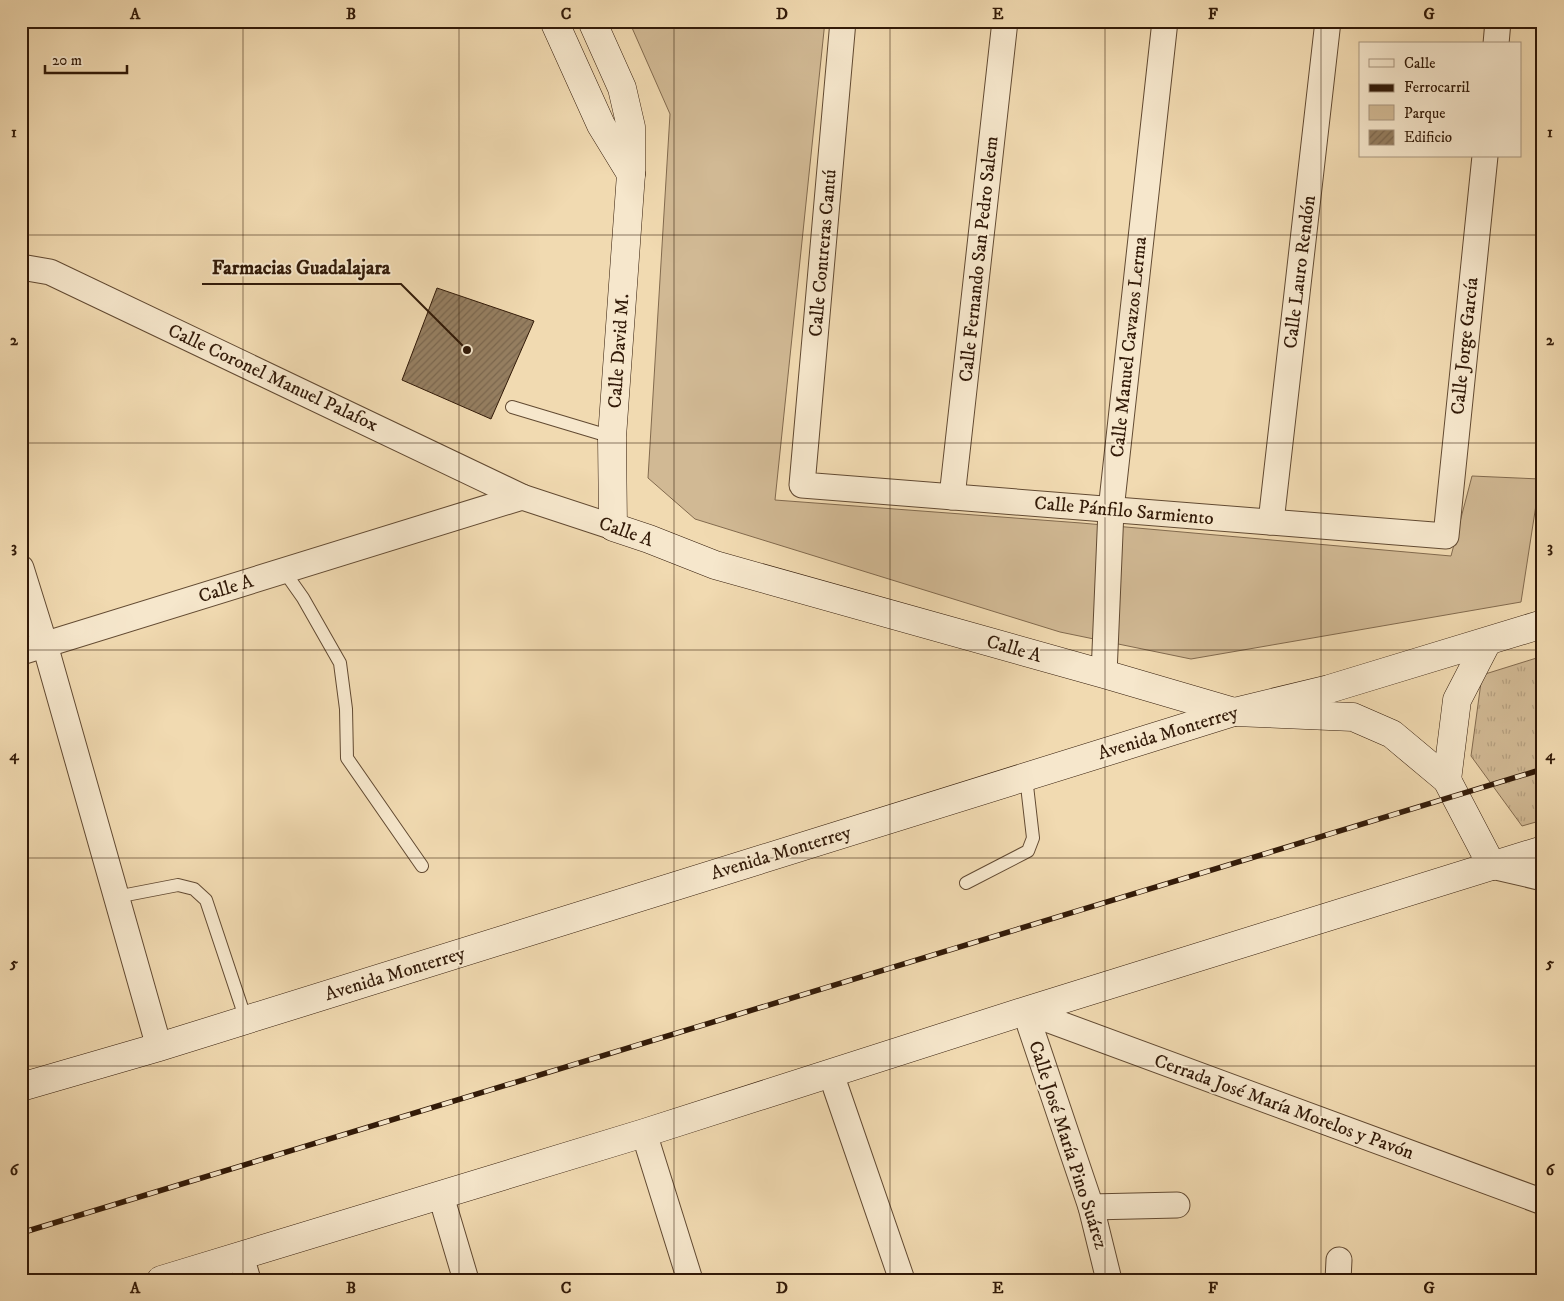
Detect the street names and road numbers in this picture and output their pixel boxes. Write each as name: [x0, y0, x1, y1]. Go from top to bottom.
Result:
street label: Calle Fernando San Pedro Salem: [955, 135, 1003, 383]
street label: Calle Contreras Cantú: [804, 168, 842, 338]
street label: Calle Lauro Rendón: [1279, 194, 1321, 350]
street label: Calle Manuel Cavazos Lerma: [1106, 235, 1152, 459]
street label: Calle Jorge García: [1446, 276, 1484, 416]
street label: Calle David M.: [604, 293, 634, 409]
street label: Calle Coronel Manuel Palafox: [164, 319, 382, 437]
street label: Calle Pánfilo Sarmiento: [1033, 492, 1215, 530]
street label: Calle A: [596, 512, 657, 552]
street label: Calle A: [196, 570, 257, 608]
street label: Calle A: [984, 630, 1045, 668]
street label: Avenida Monterrey: [1095, 700, 1242, 765]
street label: Avenida Monterrey: [708, 820, 855, 885]
street label: Avenida Monterrey: [322, 941, 469, 1006]
street label: Calle José María Pino Suárez: [1023, 1038, 1113, 1252]
street label: Cerrada José María Morelos y Pavón: [1151, 1049, 1417, 1165]

